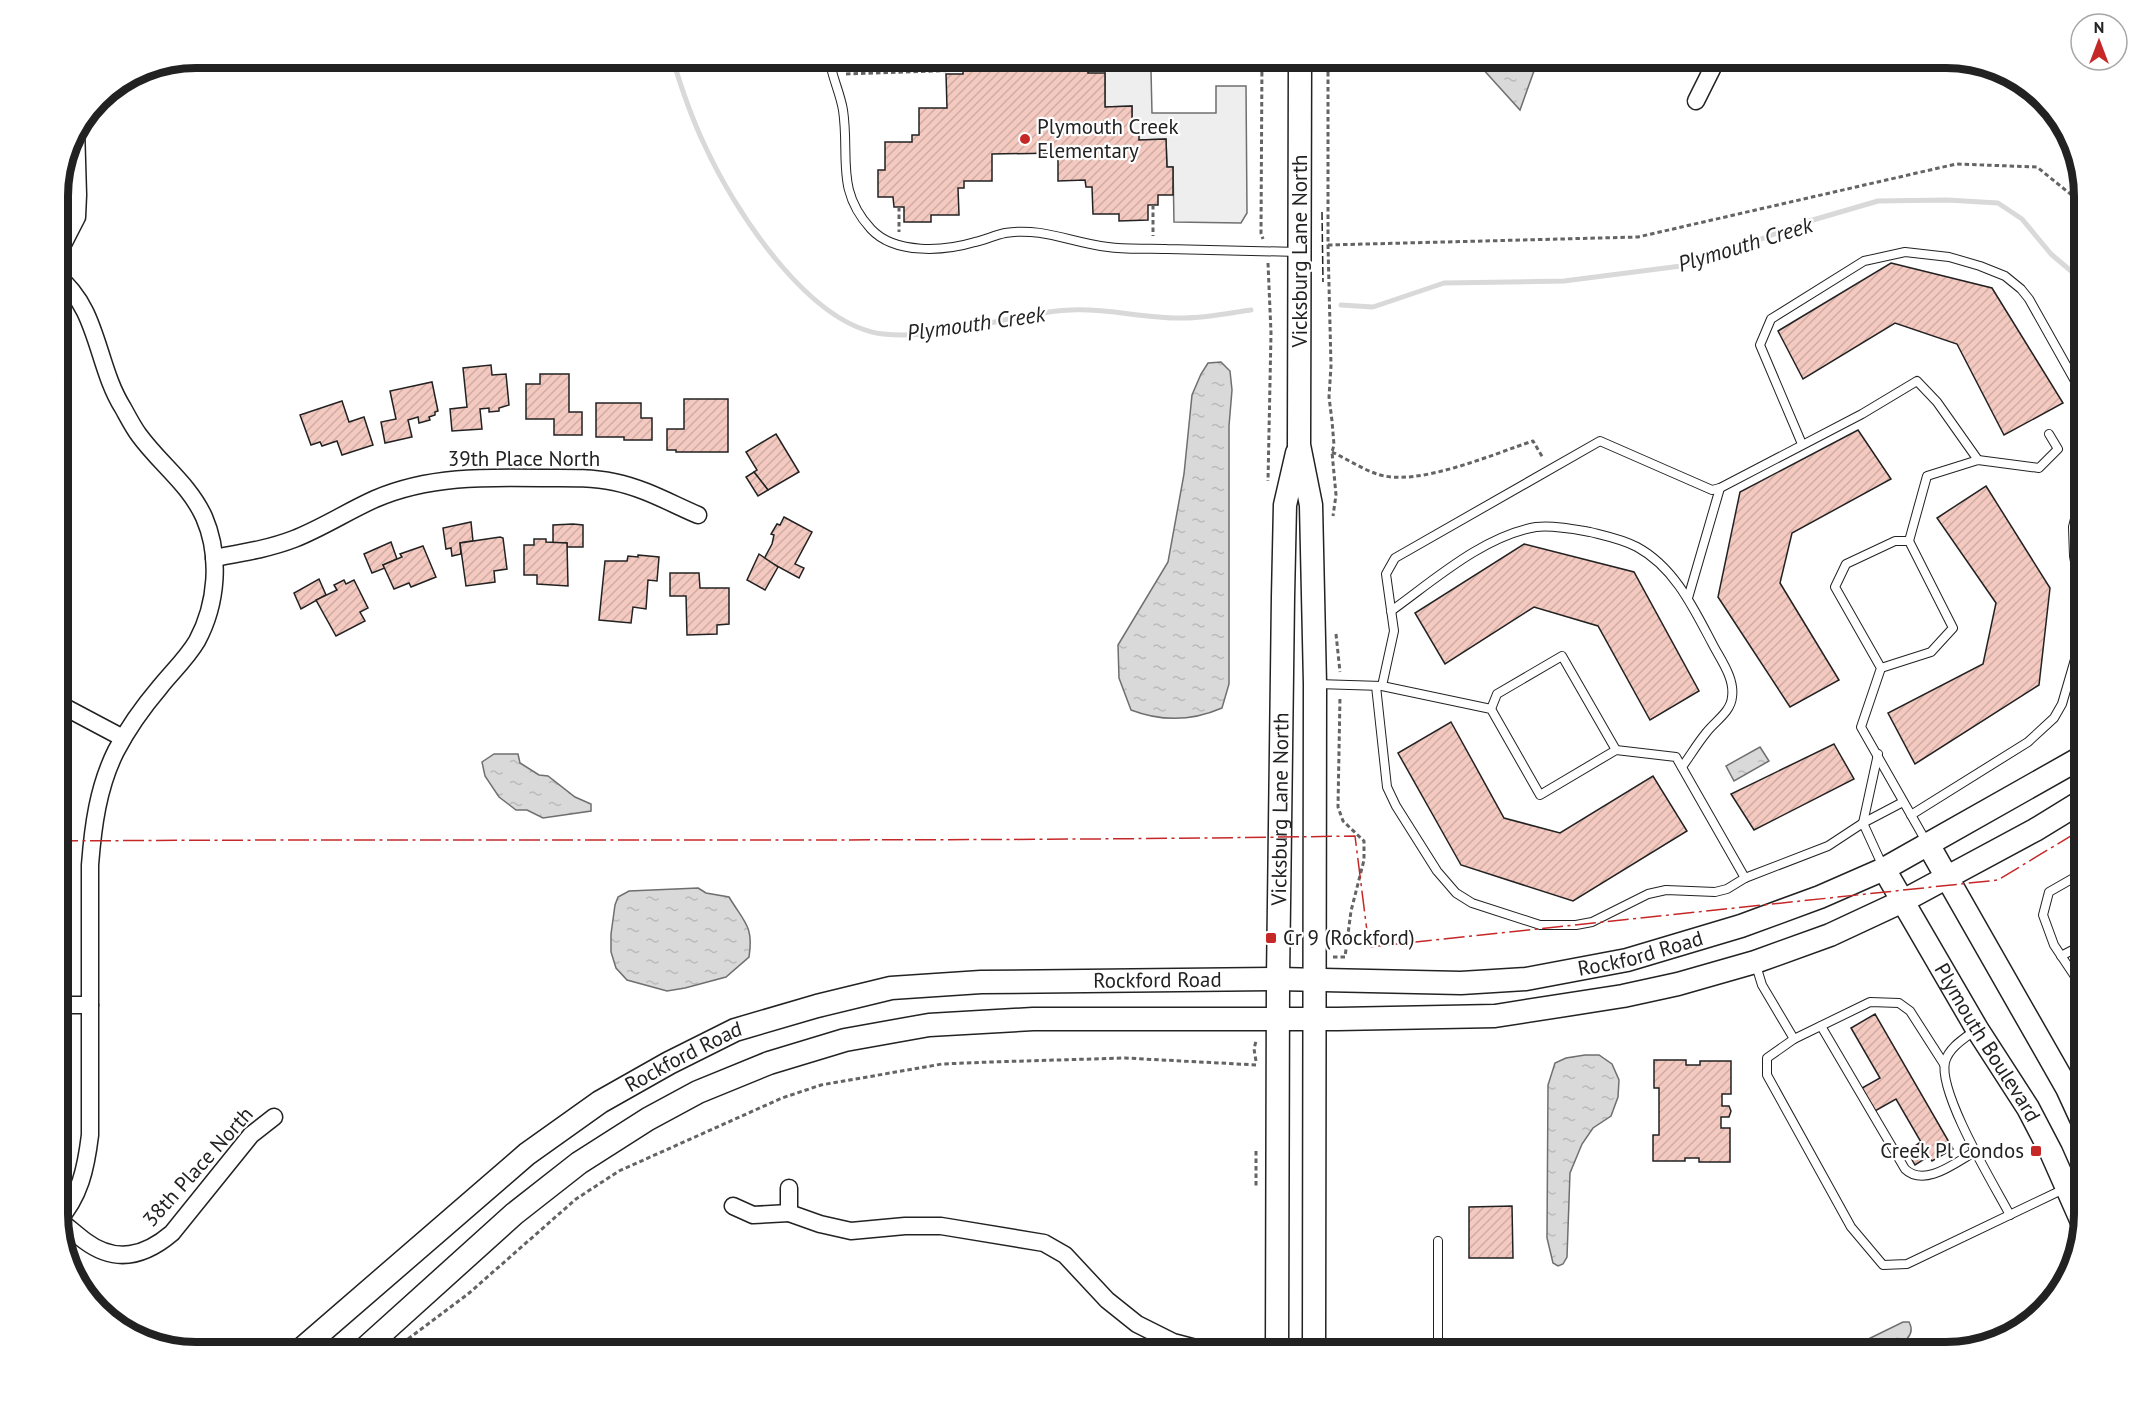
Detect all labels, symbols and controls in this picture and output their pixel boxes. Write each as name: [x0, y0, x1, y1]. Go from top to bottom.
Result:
north arrow: [2069, 12, 2129, 72]
text: N: [2094, 17, 2104, 37]
place label: Plymouth Creek Elementary: [1037, 113, 1178, 164]
marker: Plymouth Creek Elementary: [1018, 132, 1032, 146]
street label: Vicksburg Lane North: [1286, 155, 1313, 349]
water label: Plymouth Creek: [1674, 210, 1817, 278]
water label: Plymouth Creek: [905, 299, 1048, 347]
street label: 39th Place North: [448, 445, 600, 472]
street label: Vicksburg Lane North: [1265, 712, 1294, 907]
place label: Cr 9 (Rockford): [1283, 924, 1415, 951]
street label: Rockford Road: [1575, 924, 1706, 982]
marker: Cr 9 (Rockford): [1264, 931, 1278, 945]
street label: Plymouth Boulevard: [1929, 958, 2047, 1126]
street label: Rockford Road: [1093, 966, 1222, 994]
street label: Rockford Road: [620, 1015, 745, 1098]
street label: 38th Place North: [137, 1101, 259, 1232]
place label: Creek Pl Condos: [1880, 1137, 2024, 1164]
marker: Creek Pl Condos: [2029, 1144, 2043, 1158]

